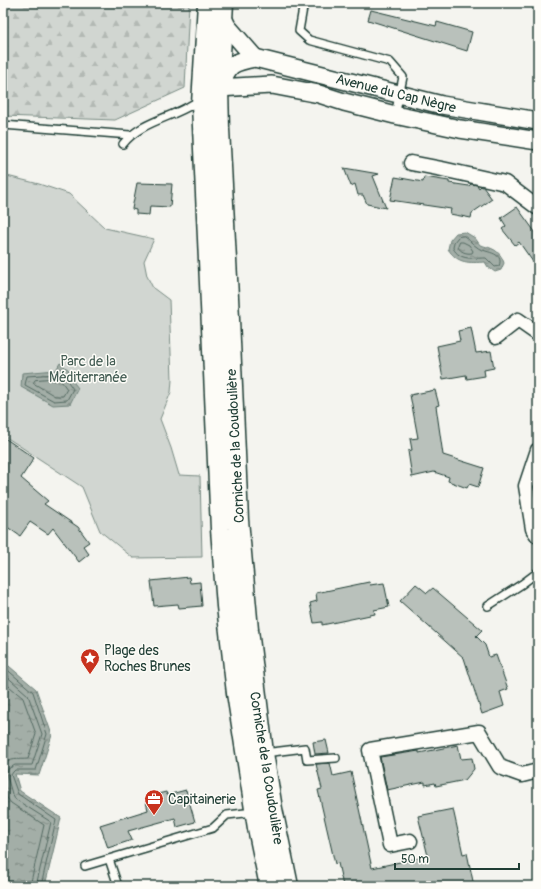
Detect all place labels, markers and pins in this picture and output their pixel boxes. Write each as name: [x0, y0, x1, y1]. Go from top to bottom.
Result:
place label: Plage des Roches Brunes: [104, 642, 191, 675]
place icon: Plage des Roches Brunes: [79, 647, 101, 675]
office icon: Capitainerie: [143, 788, 165, 816]
place label: Capitainerie: [168, 791, 236, 808]

